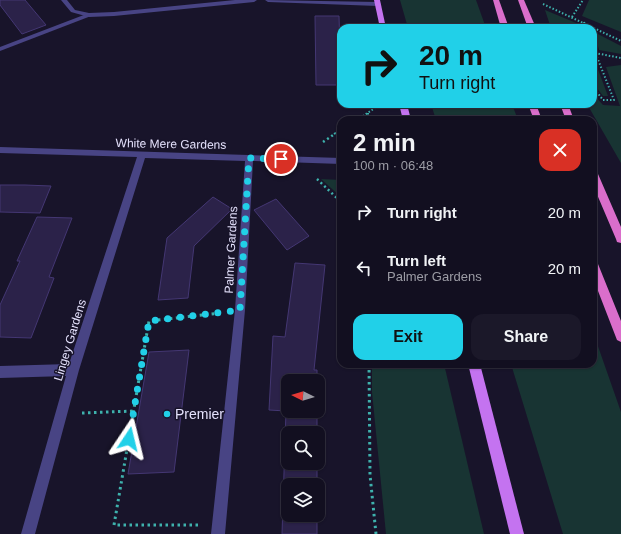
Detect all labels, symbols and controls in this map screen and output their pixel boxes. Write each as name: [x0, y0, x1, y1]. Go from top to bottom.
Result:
icon: right: [353, 40, 405, 92]
text: 20 m: [419, 40, 483, 71]
text: Turn right: [419, 73, 495, 93]
text: 2 min: [353, 129, 416, 156]
button: close: [539, 129, 581, 171]
street label: White Mere Gardens: [116, 136, 226, 152]
pin: [264, 142, 298, 176]
icon: arrive: [270, 148, 292, 170]
text: 100 m · 06:48: [353, 158, 433, 173]
icon: right: [353, 201, 375, 223]
text: Turn right: [387, 204, 457, 221]
text: 20 m: [548, 204, 581, 221]
street label: Palmer Gardens: [222, 206, 240, 294]
text: Turn left: [387, 252, 446, 269]
icon: left: [353, 257, 375, 279]
text: 20 m: [548, 260, 581, 277]
text: Palmer Gardens: [387, 269, 482, 284]
street label: Lingey Gardens: [51, 297, 89, 383]
button: Exit: [353, 314, 463, 360]
button: Share: [471, 314, 581, 360]
north arrow: [281, 374, 325, 418]
map controls: [281, 374, 325, 522]
place label: Premier: [175, 406, 224, 422]
marker: Premier: [162, 409, 172, 419]
position arrow: [108, 418, 150, 460]
button: search: [281, 426, 325, 470]
button: layers: [281, 478, 325, 522]

